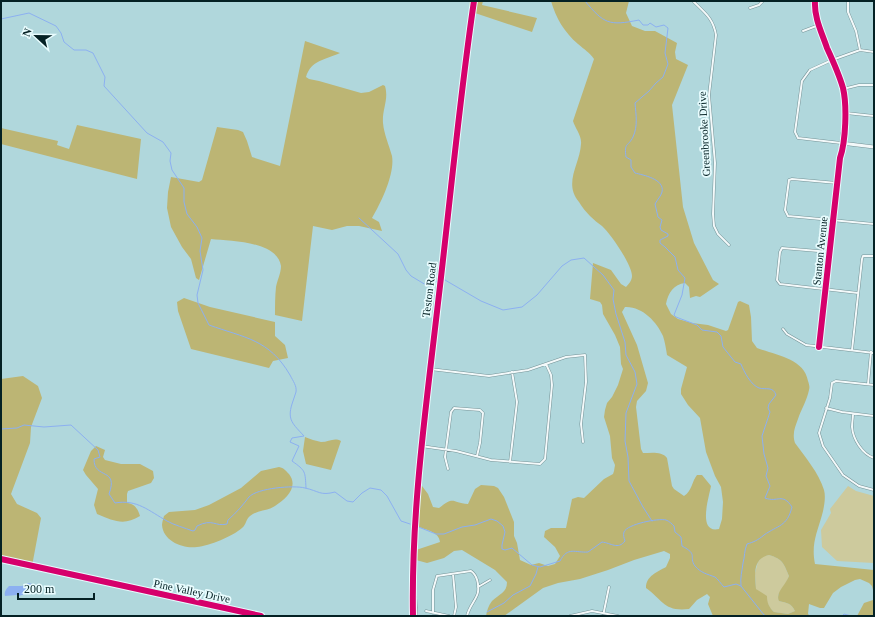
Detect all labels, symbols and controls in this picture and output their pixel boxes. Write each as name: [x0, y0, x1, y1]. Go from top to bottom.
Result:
north arrow: [16, 16, 56, 56]
text: N: [20, 26, 34, 38]
street label: Greenbrooke Drive: [696, 91, 712, 177]
street label: Stanton Avenue: [810, 216, 830, 286]
street label: Teston Road: [420, 261, 438, 318]
scale bar: [18, 575, 94, 601]
street label: Pine Valley Drive: [153, 577, 232, 605]
text: 200 m: [24, 582, 55, 596]

